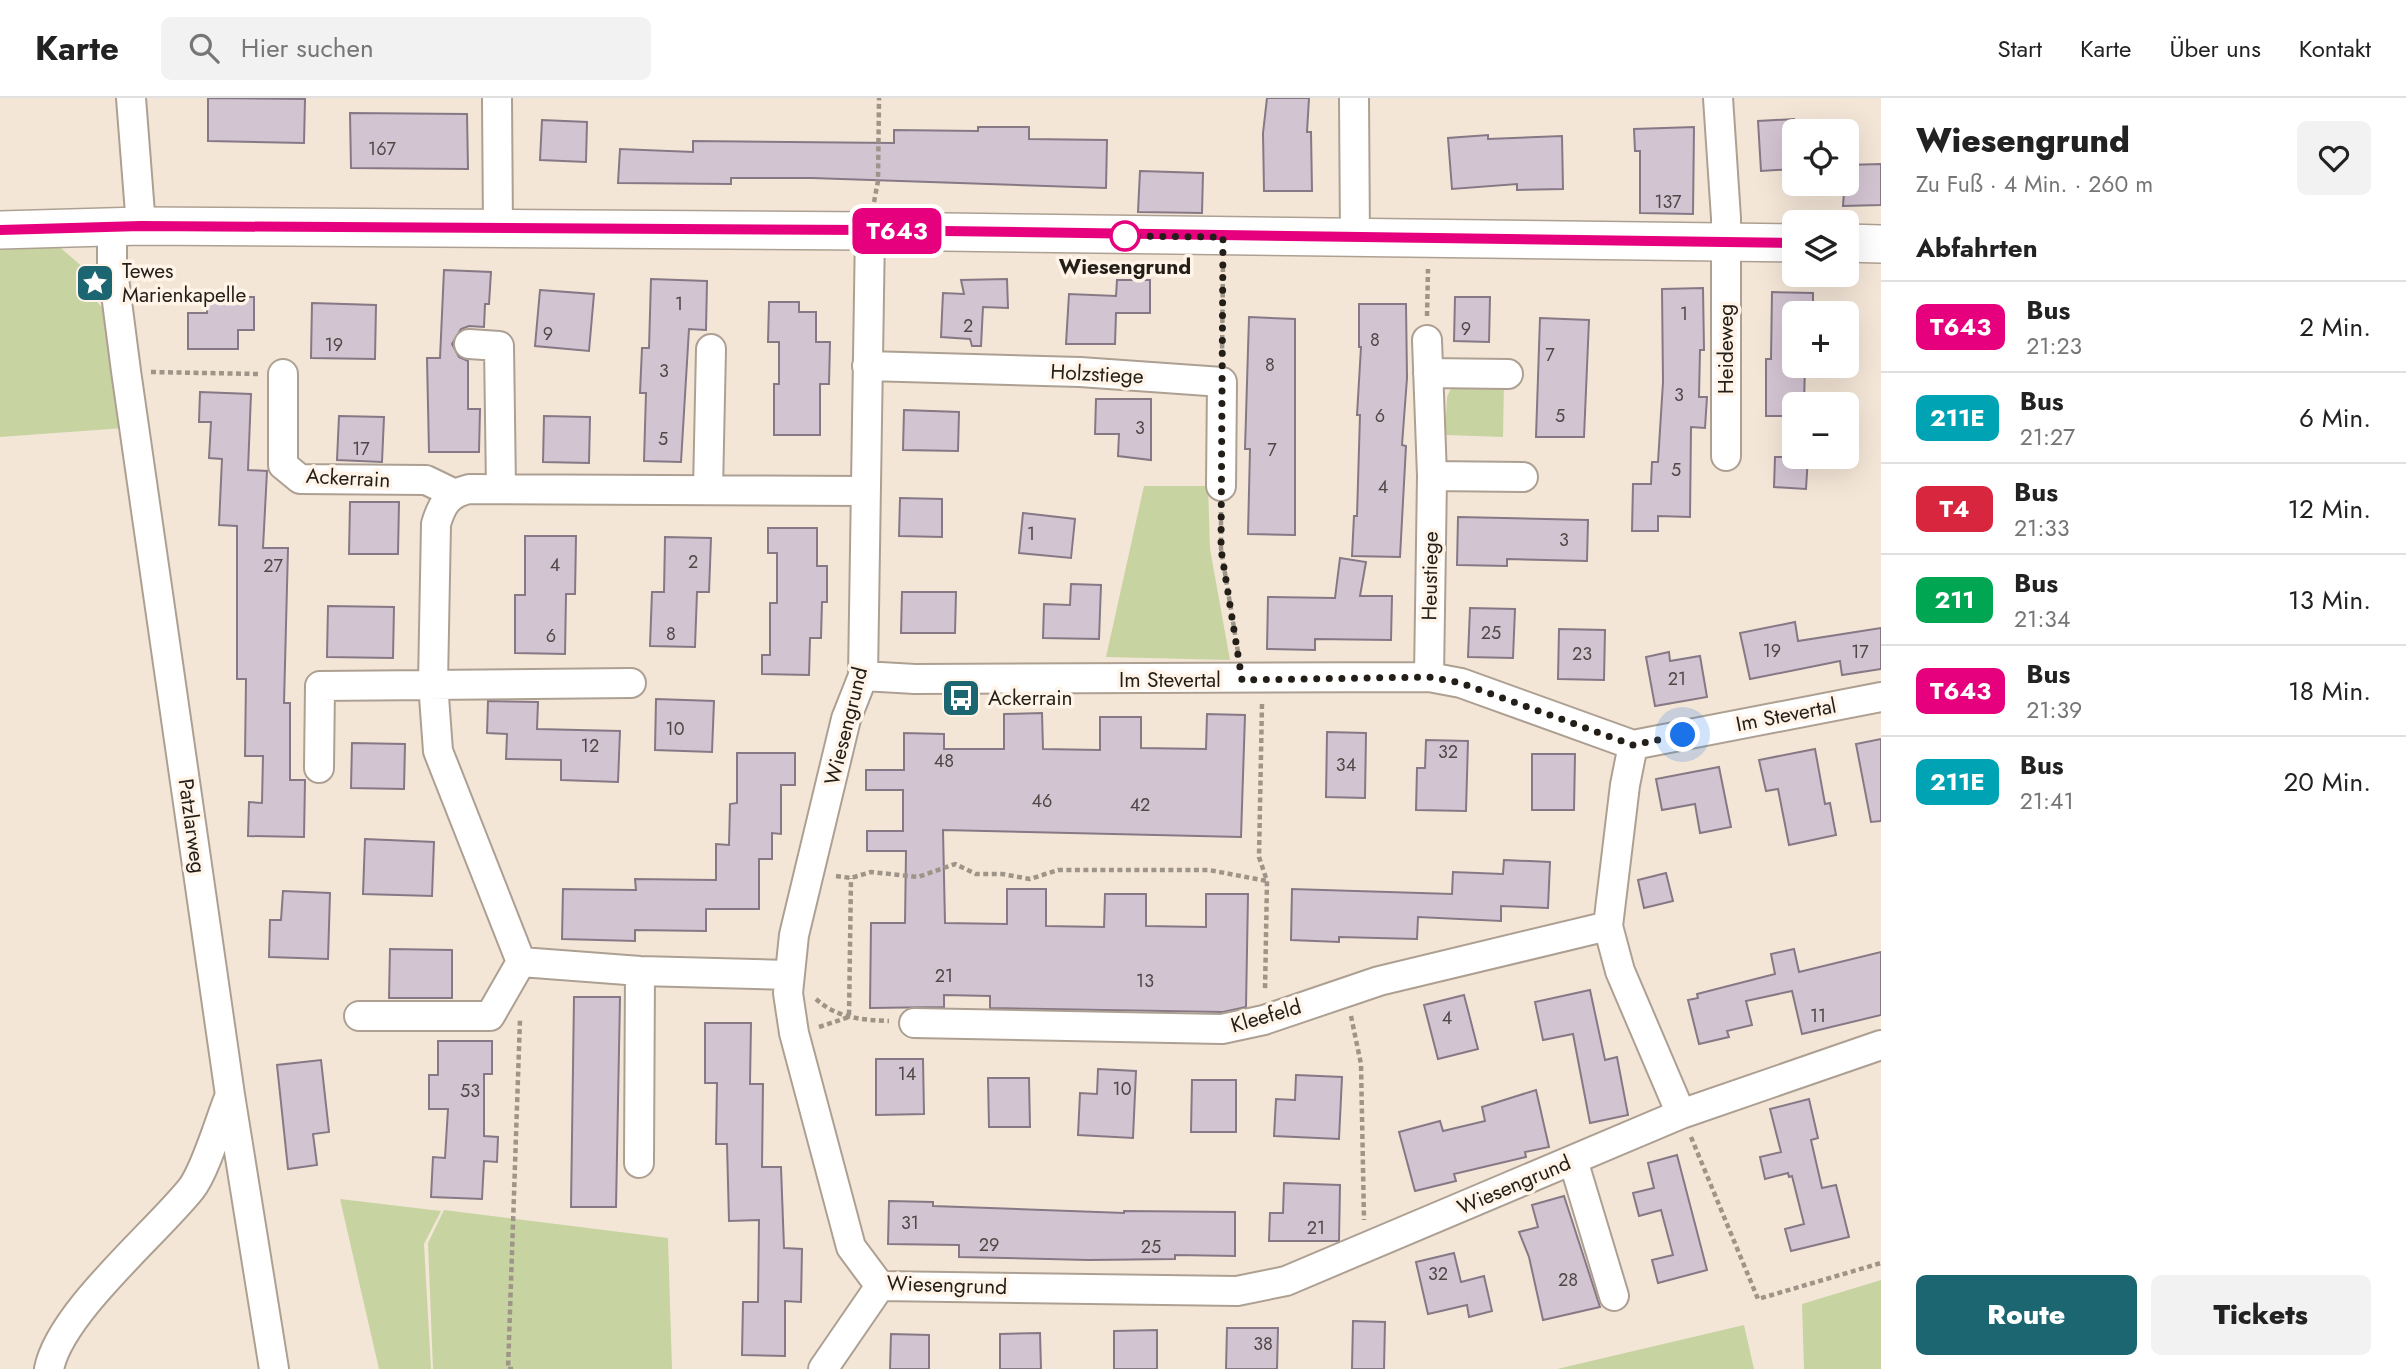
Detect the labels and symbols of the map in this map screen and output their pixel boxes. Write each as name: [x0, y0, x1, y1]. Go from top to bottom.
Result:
house number: 167: [368, 136, 397, 162]
house number: 137: [1654, 189, 1682, 215]
line badge: T643: [848, 208, 946, 254]
marker: Wiesengrund: [1110, 221, 1140, 251]
place label: Wiesengrund: [1059, 252, 1191, 282]
place label: Tewes Marienkapelle: [122, 256, 246, 310]
place icon: Tewes Marienkapelle: [74, 262, 116, 304]
house number: 1: [675, 291, 683, 317]
house number: 1: [1680, 301, 1688, 327]
street label: Heideweg: [1711, 304, 1741, 394]
house number: 2: [963, 313, 973, 339]
house number: 9: [1461, 316, 1471, 342]
house number: 9: [543, 321, 553, 347]
house number: 8: [1370, 327, 1380, 353]
house number: 19: [325, 332, 343, 358]
house number: 7: [1545, 342, 1555, 368]
house number: 8: [1265, 352, 1275, 378]
street label: Holzstiege: [1050, 357, 1145, 391]
house number: 3: [659, 358, 669, 384]
house number: 3: [1674, 382, 1684, 408]
house number: 6: [1375, 403, 1385, 429]
house number: 5: [1555, 403, 1565, 429]
house number: 3: [1135, 415, 1145, 441]
house number: 5: [658, 426, 668, 452]
house number: 17: [352, 436, 370, 462]
house number: 7: [1267, 437, 1277, 463]
house number: 5: [1671, 457, 1681, 483]
street label: Ackerrain: [305, 461, 391, 495]
house number: 4: [1378, 474, 1388, 500]
house number: 1: [1027, 521, 1035, 547]
house number: 3: [1559, 527, 1569, 553]
street label: Heustiege: [1414, 531, 1446, 621]
house number: 2: [688, 549, 698, 575]
house number: 4: [550, 552, 560, 578]
house number: 27: [263, 553, 283, 579]
house number: 25: [1481, 620, 1501, 646]
house number: 8: [666, 621, 676, 647]
house number: 6: [546, 623, 556, 649]
house number: 19: [1763, 638, 1781, 664]
house number: 17: [1851, 639, 1869, 665]
house number: 23: [1572, 641, 1592, 667]
street label: Wiesengrund: [817, 664, 875, 788]
street label: Im Stevertal: [1119, 665, 1221, 695]
house number: 21: [1668, 666, 1686, 692]
bus stop icon: Ackerrain: [940, 677, 982, 719]
place label: Ackerrain: [988, 683, 1073, 713]
street label: Im Stevertal: [1733, 691, 1839, 739]
house number: 10: [666, 716, 685, 742]
your location: [1665, 717, 1700, 752]
house number: 12: [581, 733, 599, 759]
house number: 32: [1438, 739, 1458, 765]
house number: 48: [934, 748, 954, 774]
house number: 34: [1336, 752, 1356, 778]
street label: Patzlarweg: [171, 777, 213, 875]
house number: 46: [1032, 788, 1052, 814]
house number: 42: [1130, 792, 1150, 818]
house number: 21: [935, 963, 953, 989]
house number: 13: [1136, 968, 1154, 994]
street label: Kleefeld: [1227, 992, 1305, 1040]
house number: 11: [1810, 1003, 1826, 1029]
house number: 4: [1442, 1005, 1452, 1031]
house number: 14: [898, 1061, 916, 1087]
house number: 10: [1113, 1076, 1132, 1102]
house number: 53: [460, 1078, 480, 1104]
street label: Wiesengrund: [1453, 1148, 1575, 1222]
house number: 31: [901, 1210, 919, 1236]
house number: 21: [1307, 1215, 1325, 1241]
house number: 29: [979, 1232, 999, 1258]
house number: 25: [1141, 1234, 1161, 1260]
house number: 32: [1428, 1261, 1448, 1287]
house number: 28: [1558, 1267, 1578, 1293]
street label: Wiesengrund: [886, 1268, 1008, 1302]
house number: 38: [1253, 1331, 1273, 1357]

